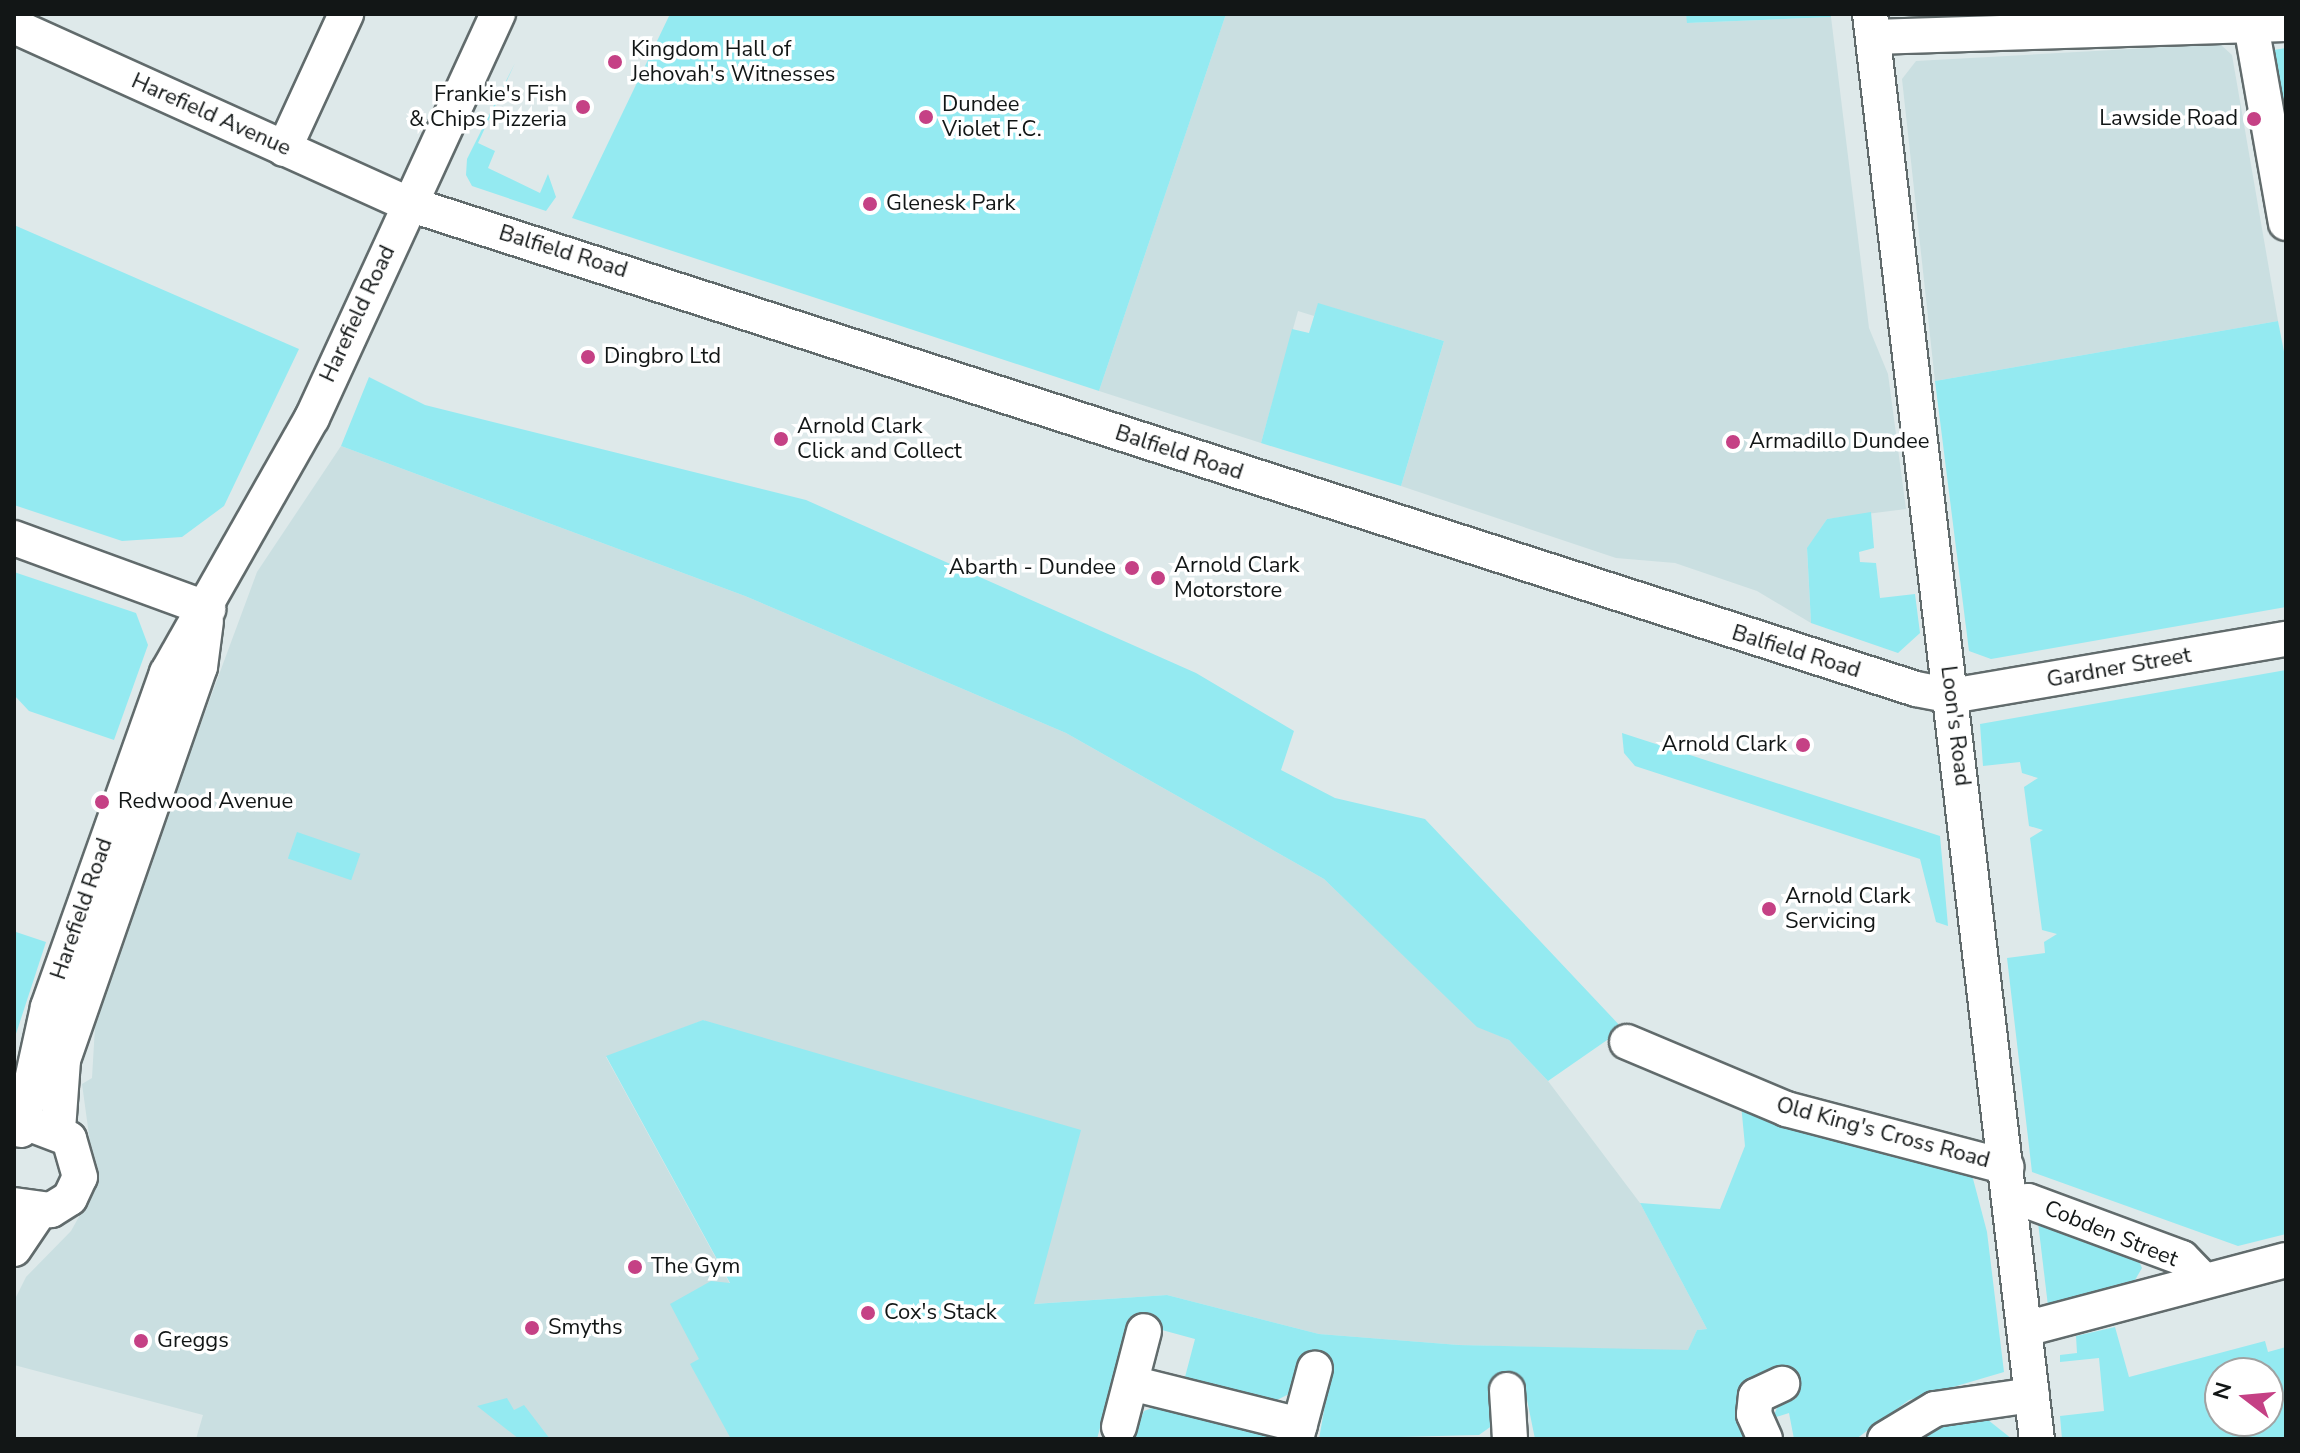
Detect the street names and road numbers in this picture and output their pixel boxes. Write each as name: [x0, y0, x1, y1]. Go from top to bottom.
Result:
street label: Harefield Avenue: [127, 68, 295, 162]
street label: Balfield Road: [496, 220, 630, 284]
street label: Harefield Road: [315, 241, 401, 387]
street label: Balfield Road: [1112, 420, 1246, 486]
street label: Balfield Road: [1729, 620, 1863, 684]
street label: Gardner Street: [2045, 642, 2193, 694]
street label: Loon's Road: [1935, 664, 1975, 788]
street label: Harefield Road: [45, 835, 119, 983]
street label: Old King's Cross Road: [1773, 1092, 1993, 1174]
street label: Cobden Street: [2040, 1195, 2182, 1273]

